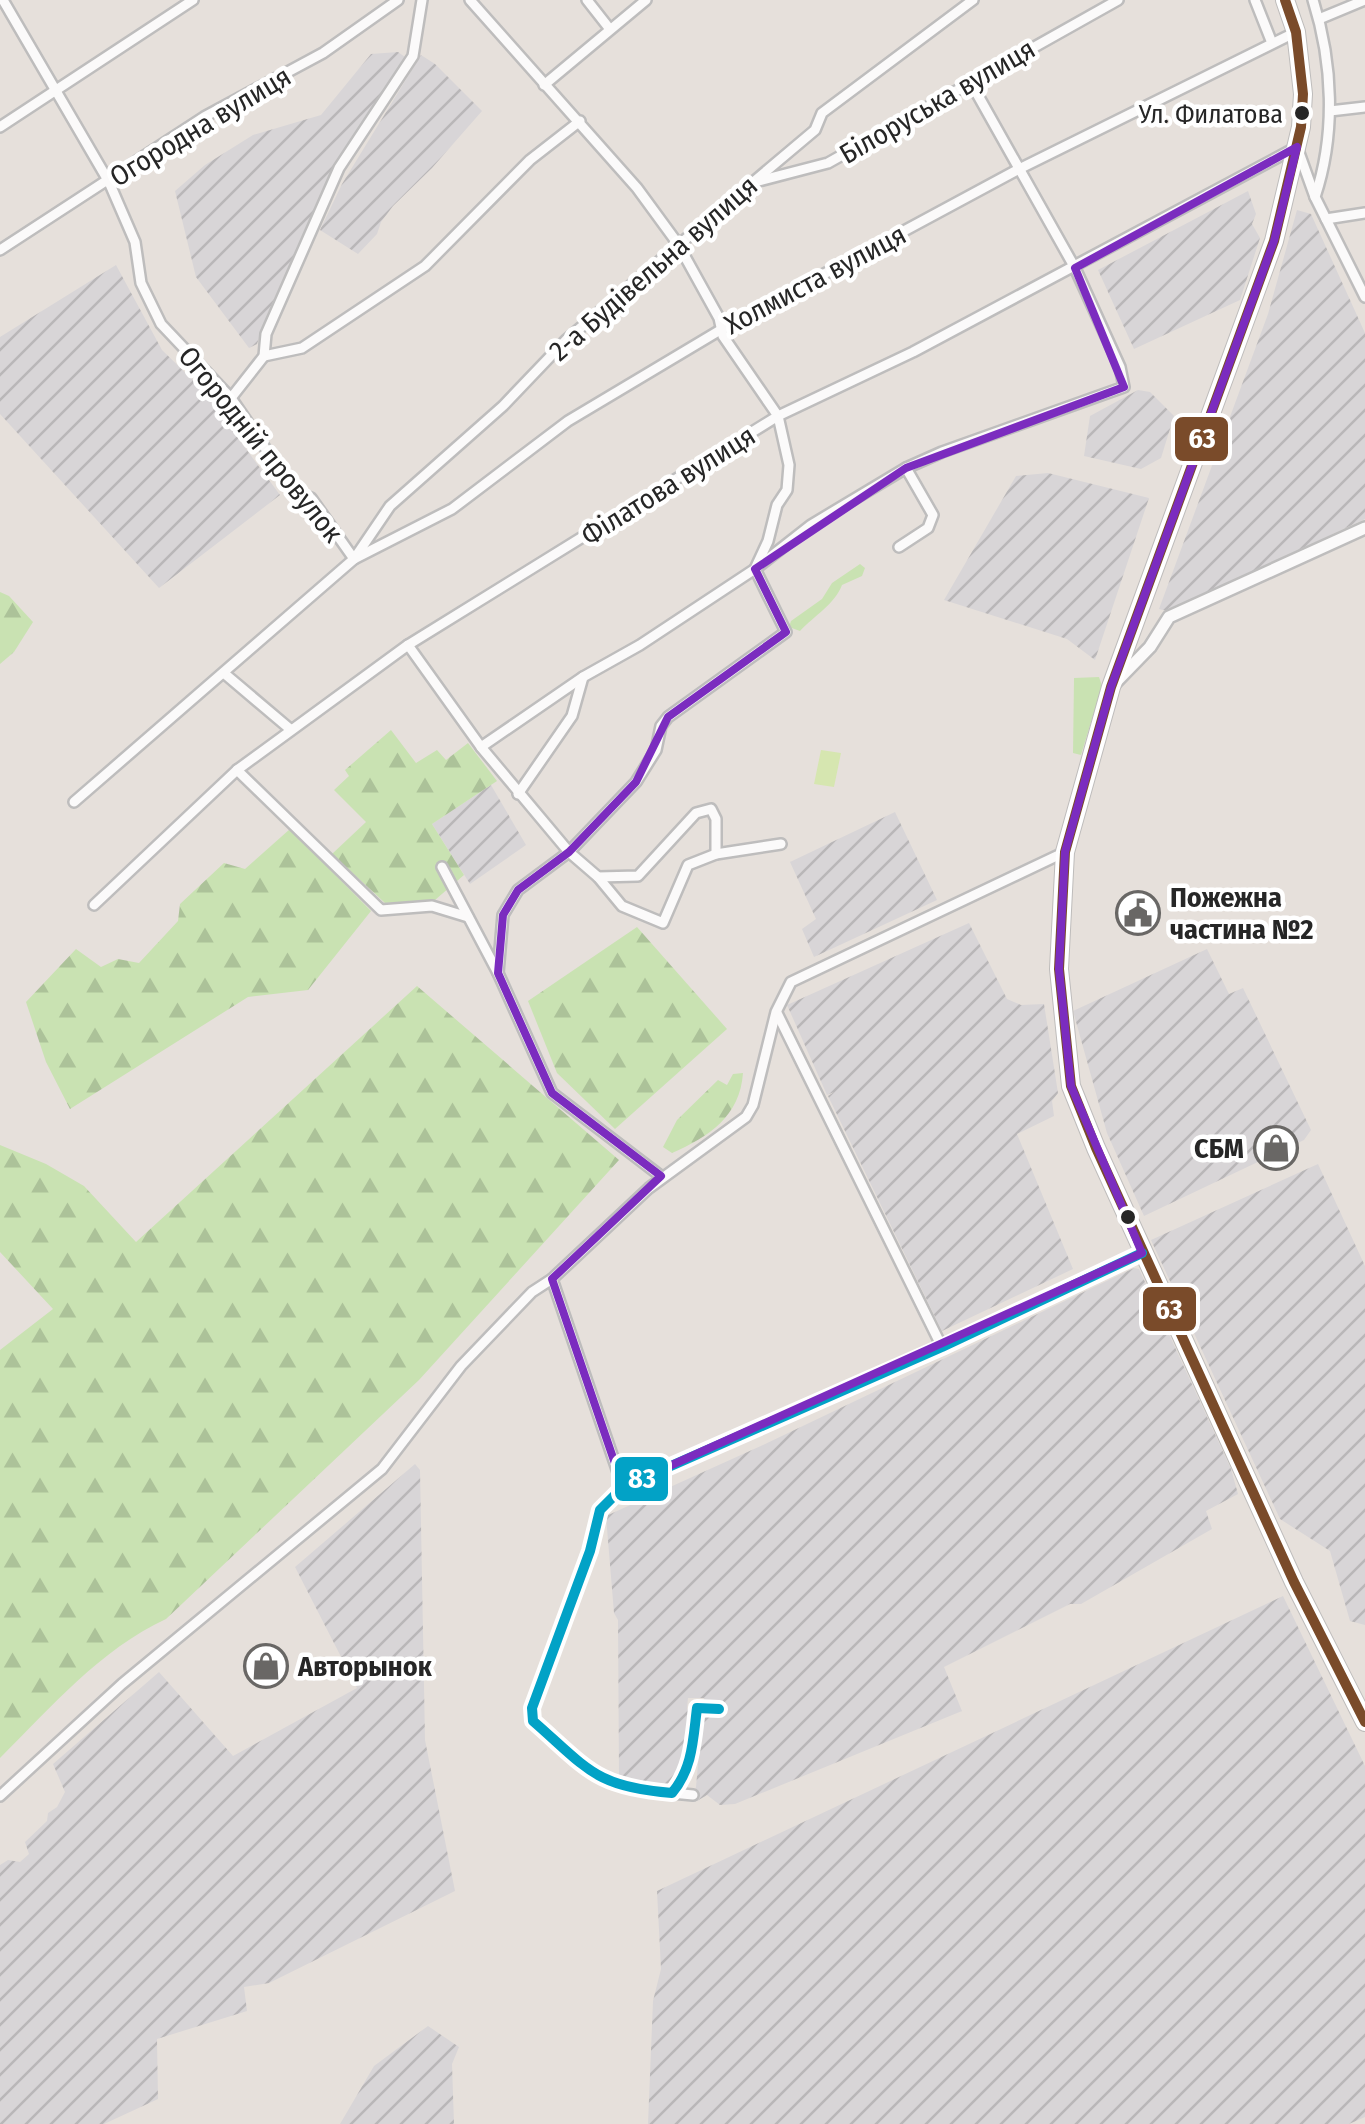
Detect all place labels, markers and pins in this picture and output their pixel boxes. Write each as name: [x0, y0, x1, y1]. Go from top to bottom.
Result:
place label: Ул. Филатова: [1138, 99, 1283, 130]
marker: Ул. Филатова: [1292, 103, 1312, 123]
place label: Пожежна частина №2: [1170, 881, 1313, 946]
public building icon: Пожежна частина №2: [1115, 890, 1161, 936]
shop icon: СБМ: [1253, 1125, 1299, 1171]
place label: СБМ: [1194, 1132, 1244, 1165]
unlabelled marker: [1118, 1207, 1138, 1227]
shop icon: Авторынок: [243, 1643, 289, 1689]
place label: Авторынок: [297, 1650, 433, 1683]

